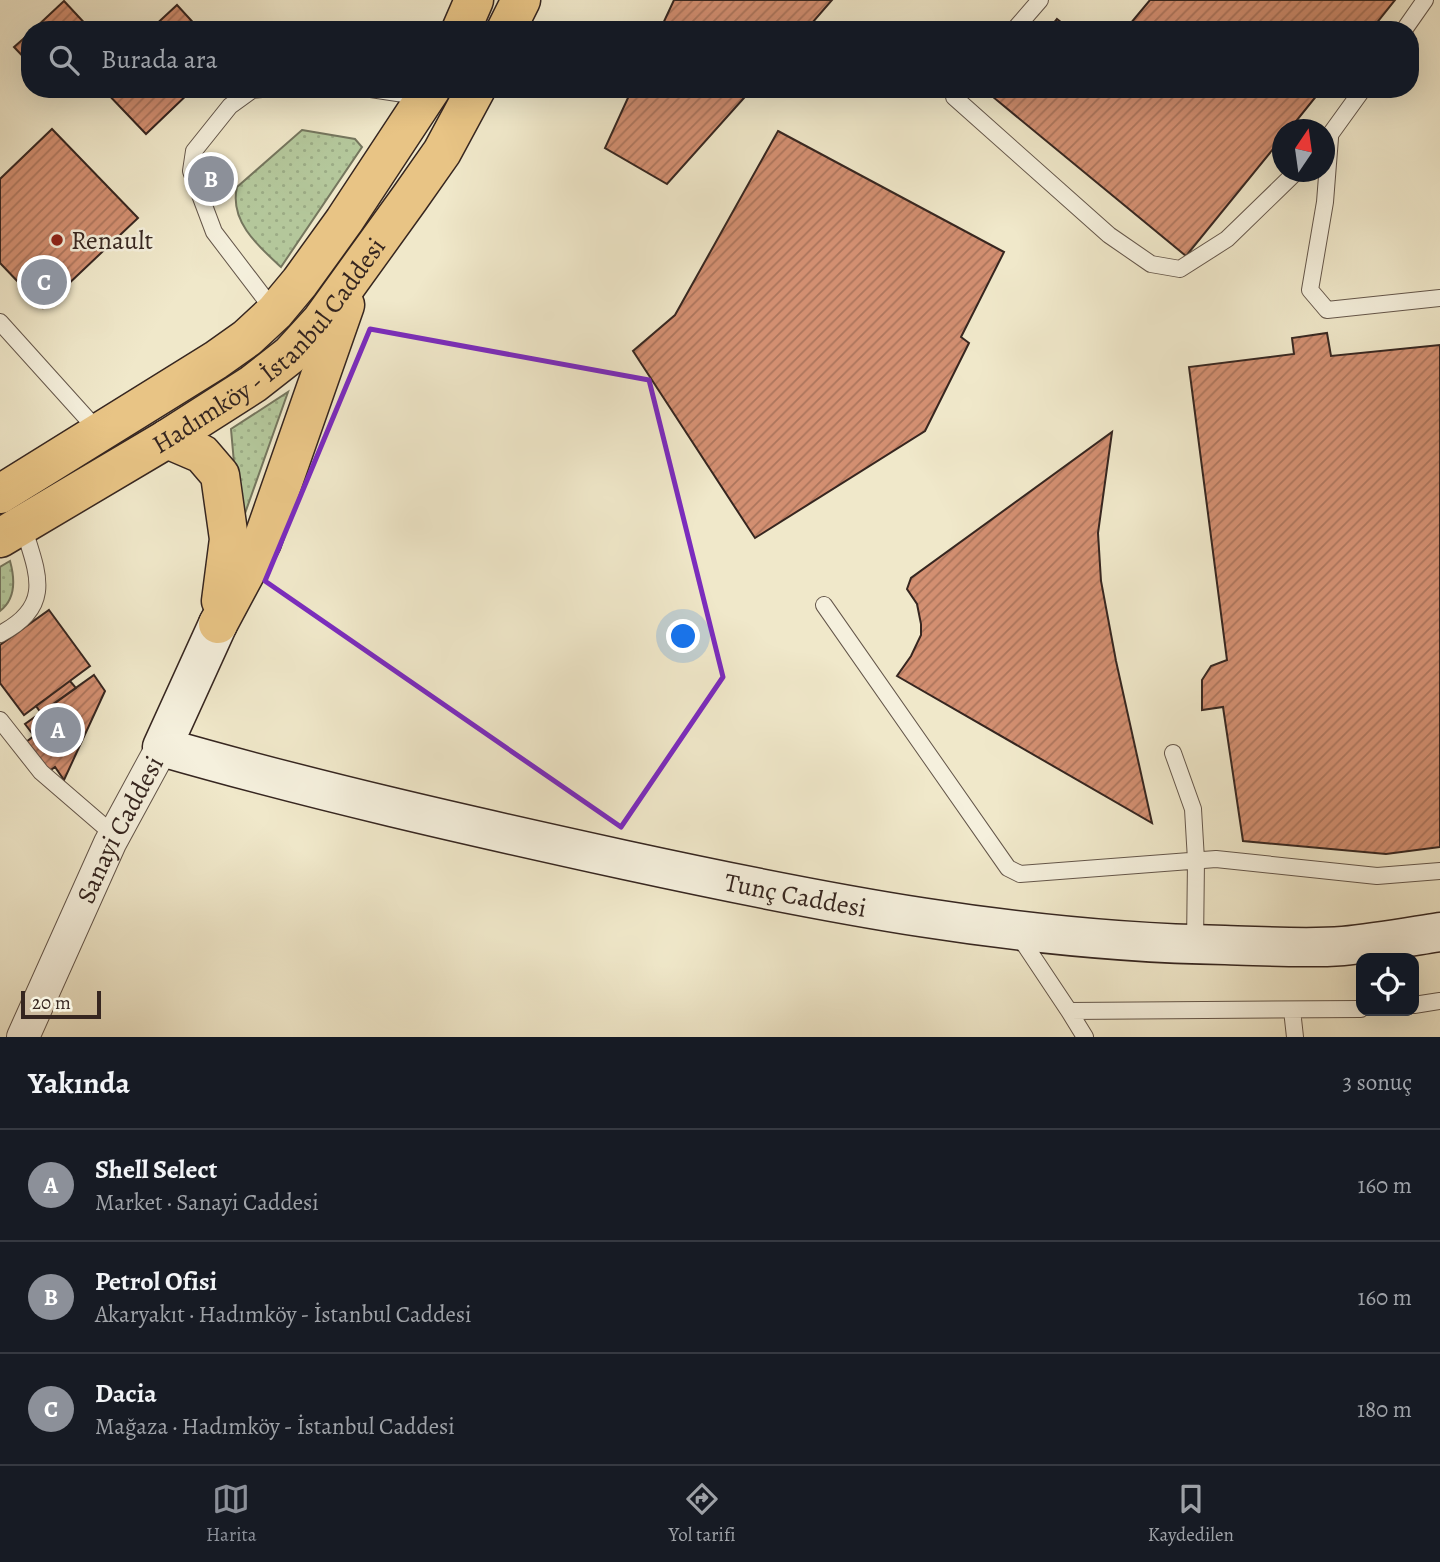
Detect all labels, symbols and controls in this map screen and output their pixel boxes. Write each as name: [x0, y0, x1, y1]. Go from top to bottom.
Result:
search box: [21, 21, 1419, 98]
icon: search: [45, 41, 83, 79]
text: Burada ara: [101, 42, 218, 77]
north arrow: [1272, 119, 1335, 182]
pin: B: [188, 153, 234, 205]
place label: Renault: [71, 223, 154, 258]
street label: Hadımköy - İstanbul Caddesi: [146, 230, 393, 461]
marker: Renault: [49, 232, 65, 248]
pin: C: [21, 256, 67, 308]
your location: [666, 619, 700, 653]
pin: A: [35, 704, 81, 756]
street label: Sanayi Caddesi: [68, 749, 172, 909]
street label: Tunç Caddesi: [722, 864, 869, 925]
map controls: [1356, 953, 1419, 1016]
button: locate: [1356, 953, 1419, 1016]
scale bar: [21, 988, 102, 1020]
text: 20 m: [32, 990, 71, 1016]
text: Yakında: [28, 1063, 130, 1103]
text: 3 sonuç: [1342, 1067, 1412, 1098]
text: Shell Select: [95, 1152, 217, 1187]
text: A: [44, 1170, 58, 1201]
text: 160 m: [1358, 1170, 1412, 1201]
text: Market · Sanayi Caddesi: [95, 1187, 319, 1218]
text: Petrol Ofisi: [95, 1264, 217, 1299]
text: B: [44, 1282, 58, 1313]
text: 160 m: [1358, 1282, 1412, 1313]
text: Akaryakıt · Hadımköy - İstanbul Caddesi: [95, 1299, 472, 1330]
text: Dacia: [95, 1376, 157, 1411]
text: C: [44, 1394, 58, 1425]
text: 180 m: [1357, 1394, 1412, 1425]
text: Mağaza · Hadımköy - İstanbul Caddesi: [95, 1411, 455, 1442]
tab: Harita: [206, 1480, 257, 1548]
tab: Yol tarifi: [669, 1480, 736, 1548]
tab: Kaydedilen: [1148, 1480, 1234, 1548]

